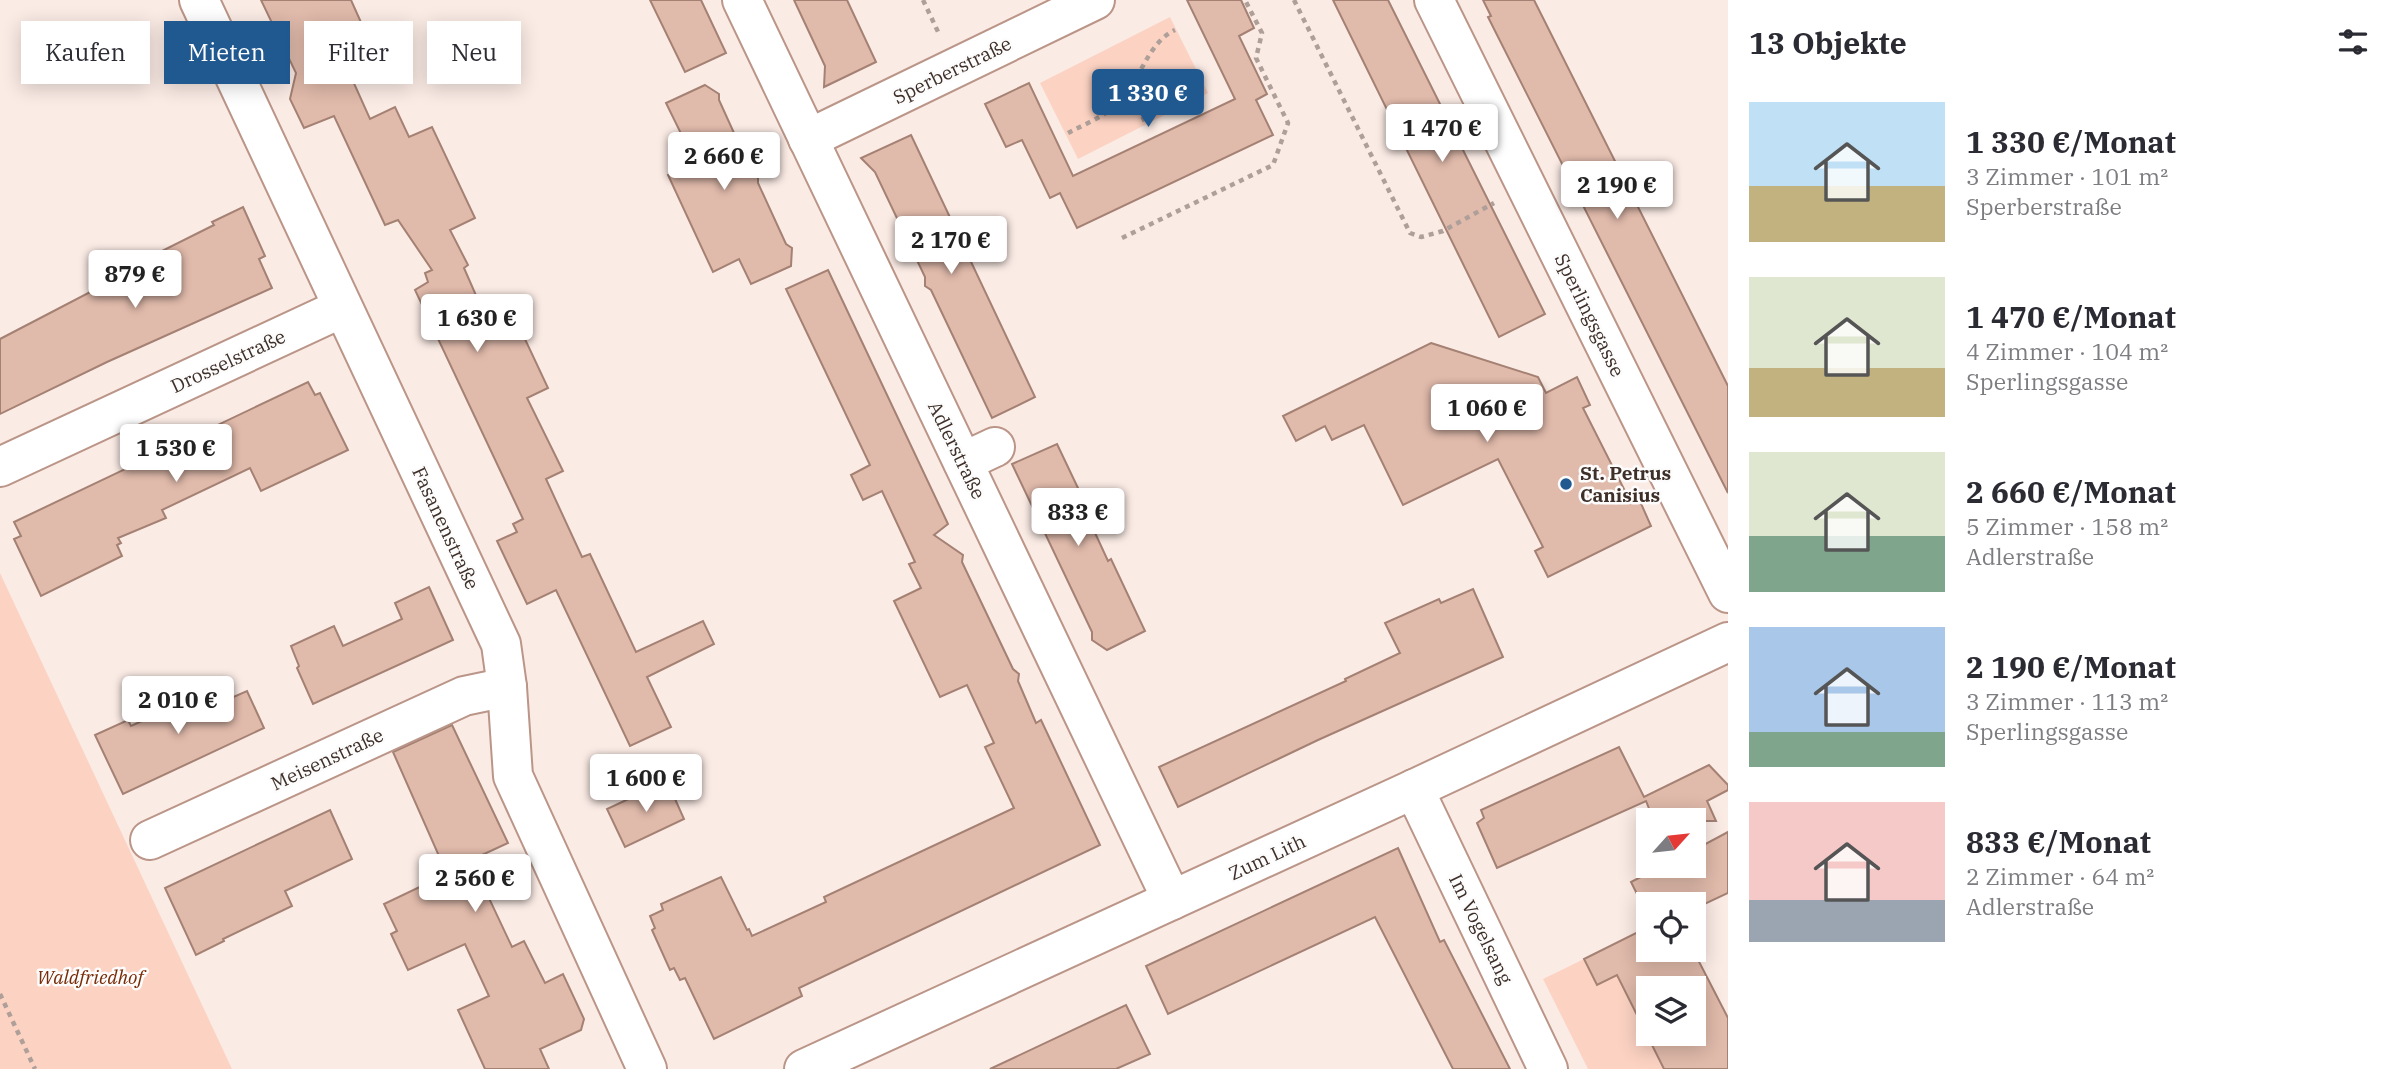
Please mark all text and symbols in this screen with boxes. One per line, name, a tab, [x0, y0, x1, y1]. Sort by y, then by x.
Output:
chip: Kaufen	[21, 21, 150, 84]
chip: Mieten	[164, 21, 290, 84]
chip: Filter	[304, 21, 413, 84]
chip: Neu	[427, 21, 521, 84]
text: 13 Objekte	[1749, 23, 1907, 62]
icon: filters	[2334, 23, 2372, 61]
street label: Sperberstraße	[889, 31, 1015, 109]
pin: 1 330 €	[1083, 69, 1213, 129]
text: 1 330 €	[1108, 77, 1188, 107]
pin: 1 470 €	[1377, 104, 1507, 164]
text: 1 470 €	[1402, 112, 1482, 142]
text: 1 330 €/Monat	[1966, 122, 2176, 161]
icon: home	[1805, 130, 1889, 214]
pin: 2 660 €	[659, 132, 789, 192]
text: 2 660 €	[684, 140, 764, 170]
text: 3 Zimmer · 101 m²	[1966, 161, 2168, 191]
pin: 2 190 €	[1552, 162, 1682, 221]
text: 2 190 €	[1577, 169, 1657, 199]
text: Sperberstraße	[1966, 191, 2122, 221]
pin: 2 170 €	[886, 216, 1016, 276]
text: 2 170 €	[911, 224, 991, 254]
pin: 879 €	[86, 250, 184, 310]
street label: Sperlingsgasse	[1550, 250, 1630, 380]
text: 879 €	[104, 258, 166, 288]
pin: 1 630 €	[412, 294, 542, 354]
text: 1 470 €/Monat	[1966, 297, 2176, 336]
text: 1 630 €	[437, 302, 517, 332]
icon: home	[1805, 305, 1889, 389]
street label: Drosselstraße	[167, 324, 289, 398]
text: 4 Zimmer · 104 m²	[1966, 336, 2168, 366]
text: Sperlingsgasse	[1966, 366, 2128, 396]
pin: 1 060 €	[1422, 384, 1552, 444]
text: 1 060 €	[1447, 392, 1527, 422]
street label: Adlerstraße	[923, 397, 991, 503]
pin: 1 530 €	[111, 424, 241, 484]
text: 1 530 €	[136, 432, 216, 462]
place label: St. Petrus Canisius	[1580, 461, 1671, 507]
street label: Fasanenstraße	[407, 463, 485, 593]
text: 2 660 €/Monat	[1966, 472, 2176, 511]
marker: St. Petrus Canisius	[1558, 476, 1574, 492]
icon: home	[1805, 480, 1889, 564]
pin: 833 €	[1029, 489, 1127, 548]
text: 833 €	[1047, 496, 1109, 526]
text: 5 Zimmer · 158 m²	[1966, 511, 2168, 541]
text: Adlerstraße	[1966, 541, 2094, 571]
text: 2 190 €/Monat	[1966, 647, 2176, 686]
icon: home	[1805, 655, 1889, 739]
pin: 2 010 €	[113, 676, 243, 736]
text: 2 010 €	[138, 684, 218, 714]
text: 3 Zimmer · 113 m²	[1966, 686, 2168, 716]
text: Sperlingsgasse	[1966, 716, 2128, 746]
street label: Meisenstraße	[267, 722, 387, 796]
pin: 1 600 €	[581, 754, 711, 814]
text: 1 600 €	[606, 762, 686, 792]
north arrow	[1636, 808, 1706, 878]
map controls	[1636, 808, 1706, 1046]
text: 833 €/Monat	[1966, 822, 2151, 861]
street label: Zum Lith	[1225, 829, 1309, 885]
icon: home	[1805, 830, 1889, 914]
pin: 2 560 €	[410, 855, 540, 914]
text: 2 Zimmer · 64 m²	[1966, 861, 2154, 891]
text: 2 560 €	[435, 862, 515, 892]
street label: Im Vogelsang	[1444, 870, 1518, 989]
text: Adlerstraße	[1966, 891, 2094, 921]
button: locate	[1636, 892, 1706, 962]
park label: Waldfriedhof	[37, 965, 146, 989]
button: layers	[1636, 976, 1706, 1046]

